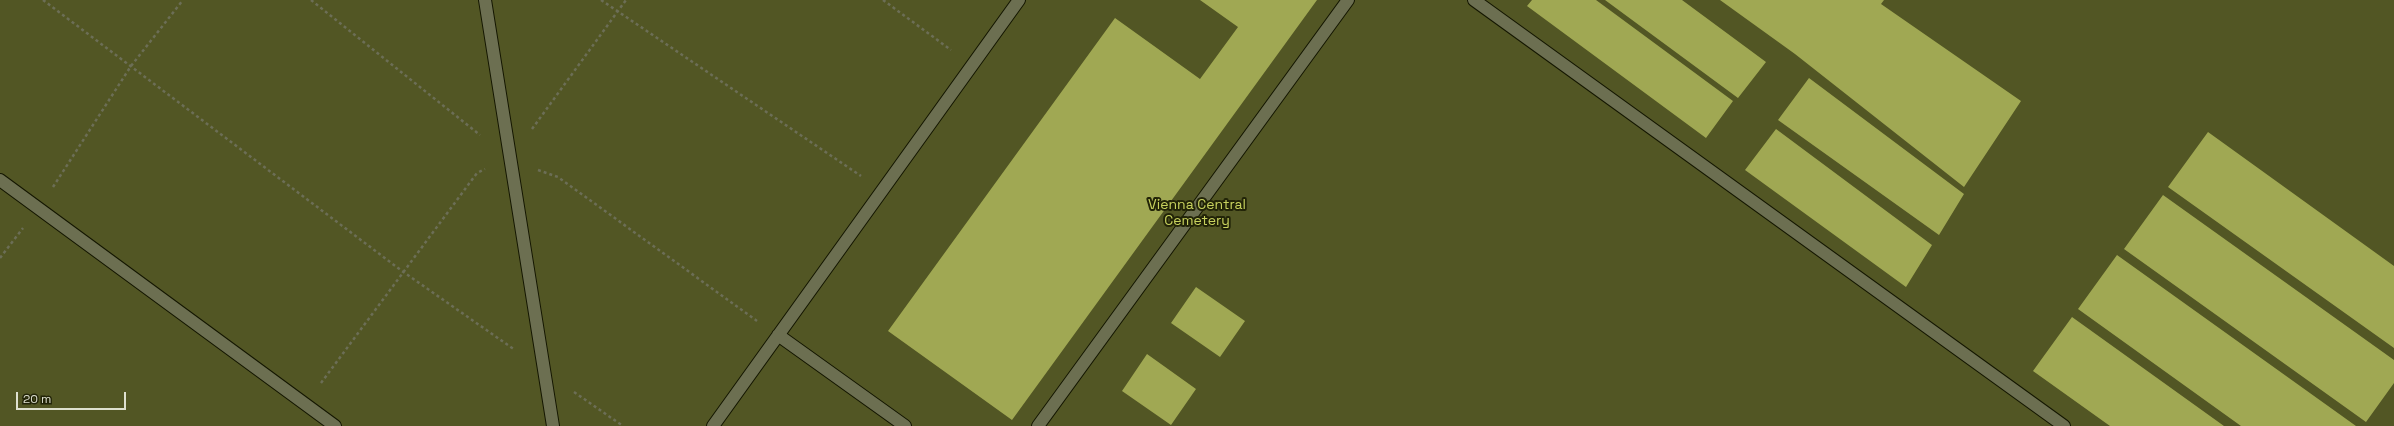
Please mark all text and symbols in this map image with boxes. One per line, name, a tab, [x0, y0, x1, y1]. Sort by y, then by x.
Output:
park label: Vienna Central Cemetery	[1148, 197, 1246, 230]
scale bar	[18, 384, 128, 410]
text: 20 m	[23, 391, 51, 407]

